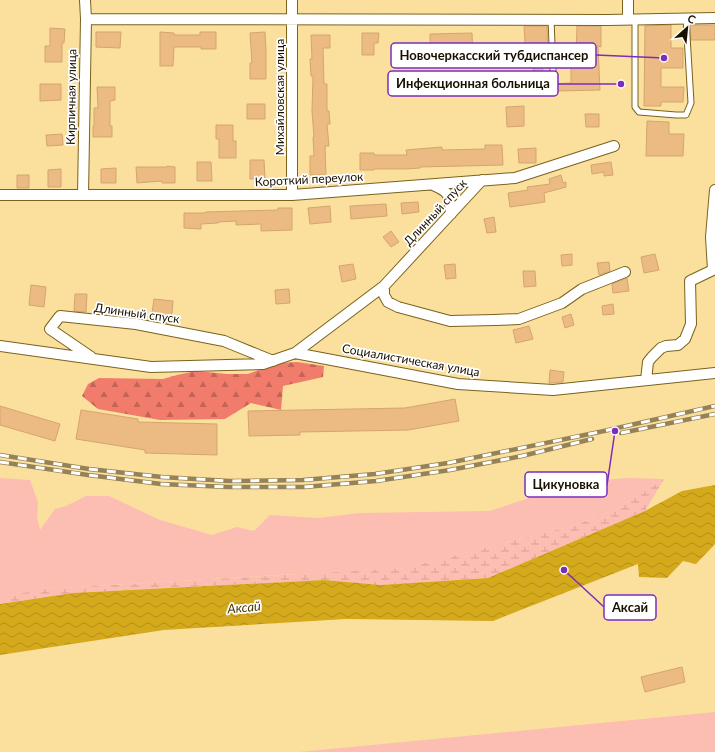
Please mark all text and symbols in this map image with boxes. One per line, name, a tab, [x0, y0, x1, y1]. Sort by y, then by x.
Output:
north arrow	[667, 8, 707, 48]
text: С	[686, 11, 699, 26]
street label: Михайловская улица	[272, 39, 287, 155]
callout: Новочеркасский тубдиспансер	[391, 43, 596, 68]
text: Новочеркасский тубдиспансер	[400, 47, 588, 63]
street label: Кирпичная улица	[63, 49, 79, 145]
callout: Инфекционная больница	[388, 71, 558, 96]
text: Инфекционная больница	[396, 75, 550, 91]
street label: Короткий переулок	[254, 169, 364, 189]
street label: Длинный спуск	[400, 175, 470, 249]
street label: Длинный спуск	[93, 300, 181, 327]
street label: Социалистическая улица	[341, 340, 481, 380]
callout: Цикуновка	[525, 472, 607, 497]
text: Цикуновка	[533, 476, 599, 492]
callout: Аксай	[604, 595, 656, 620]
water label: Аксай	[226, 598, 262, 617]
text: Аксай	[611, 599, 648, 615]

